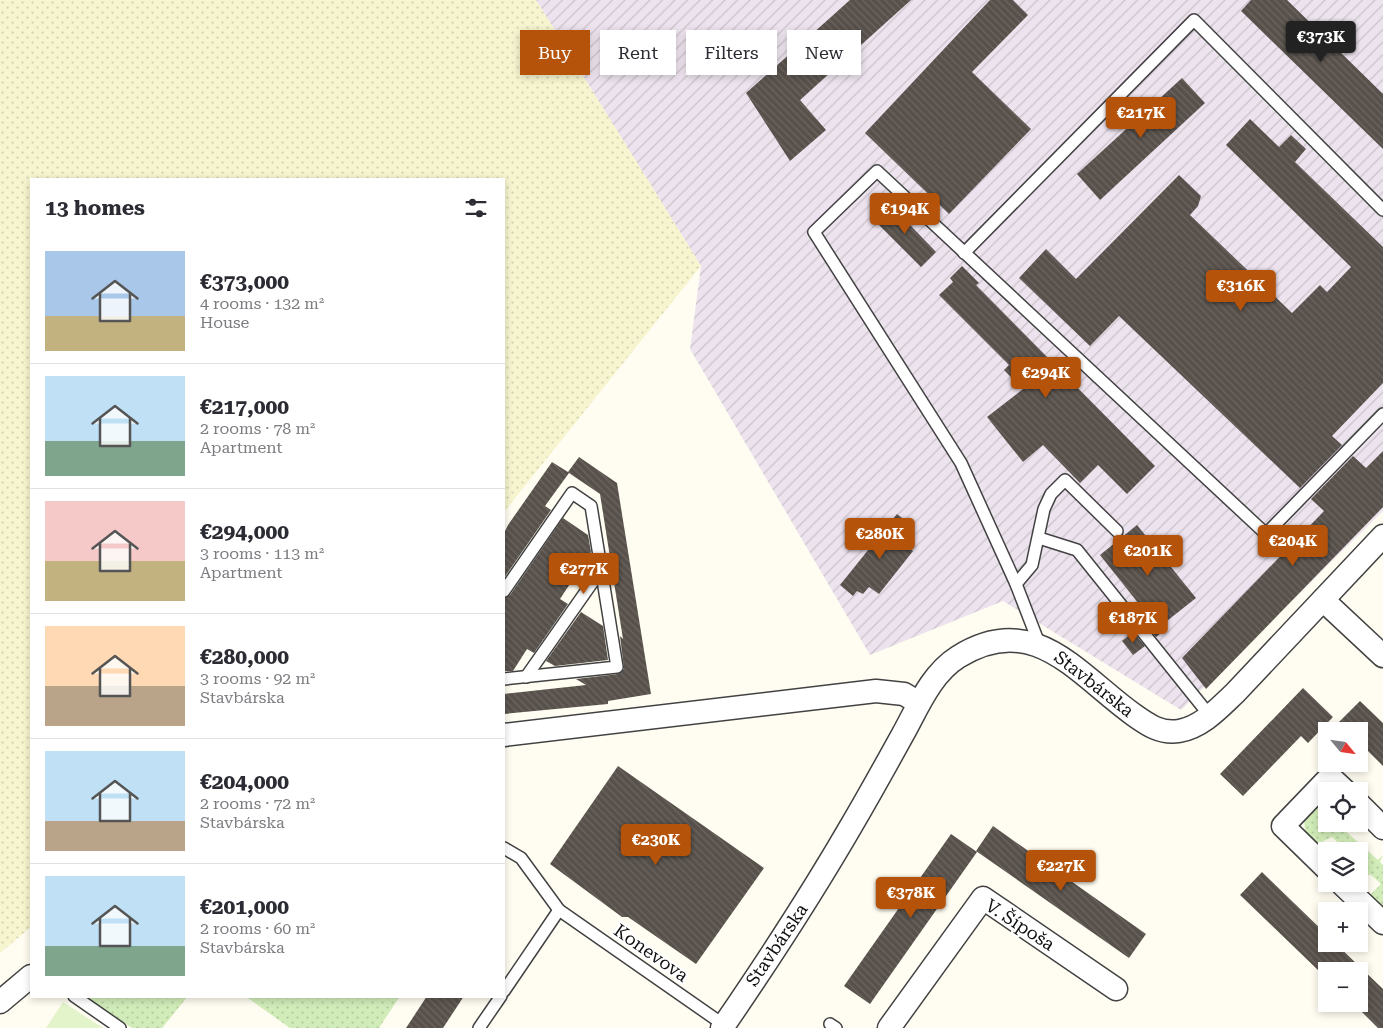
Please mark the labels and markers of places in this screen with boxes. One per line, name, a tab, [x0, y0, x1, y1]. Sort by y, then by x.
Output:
pin: €373K	[1286, 20, 1356, 63]
pin: €217K	[1106, 96, 1176, 139]
pin: €194K	[870, 192, 940, 235]
pin: €316K	[1206, 270, 1276, 312]
pin: €294K	[1011, 356, 1081, 399]
pin: €280K	[845, 518, 915, 560]
pin: €204K	[1258, 524, 1328, 567]
pin: €201K	[1113, 534, 1183, 577]
pin: €277K	[549, 552, 619, 595]
pin: €187K	[1098, 602, 1168, 644]
pin: €230K	[621, 824, 691, 866]
pin: €227K	[1026, 850, 1096, 892]
pin: €378K	[876, 876, 946, 919]

